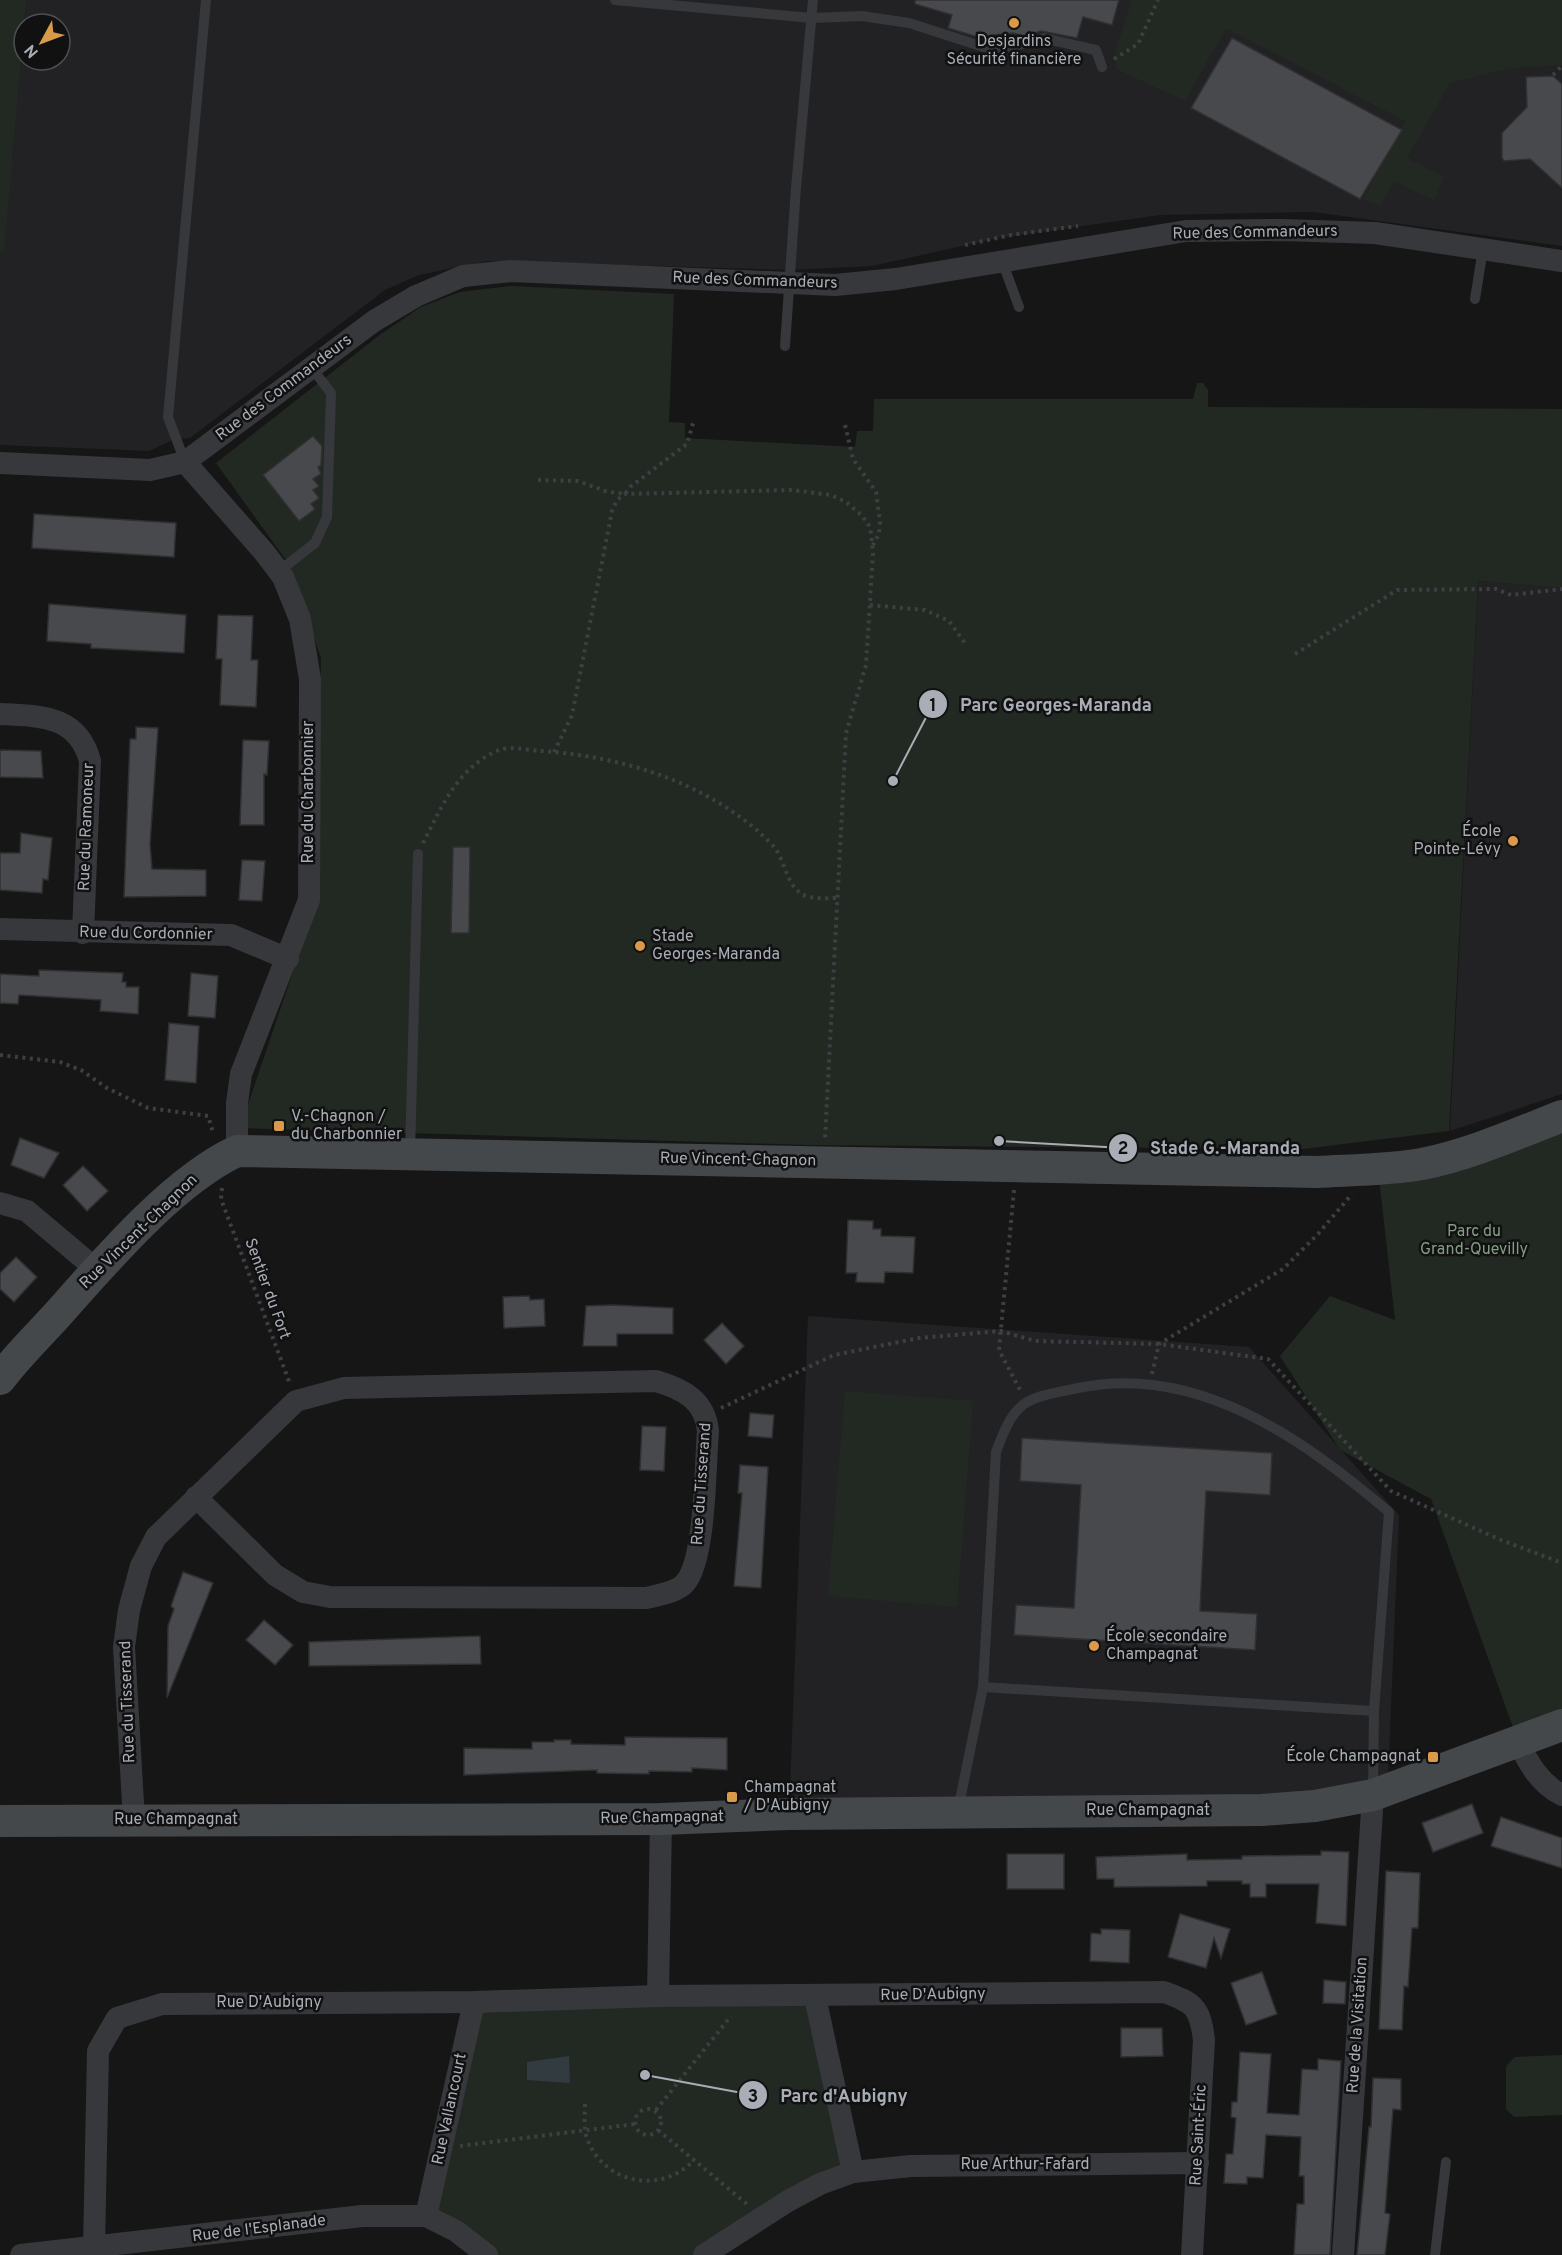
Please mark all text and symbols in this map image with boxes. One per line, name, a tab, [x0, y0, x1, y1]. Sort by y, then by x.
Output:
north arrow	[12, 12, 72, 72]
marker: Desjardins Sécurité financière	[1007, 16, 1021, 30]
place label: Desjardins Sécurité financière	[947, 32, 1081, 70]
text: N	[21, 40, 44, 61]
street label: Rue des Commandeurs	[1172, 222, 1338, 244]
street label: Rue des Commandeurs	[672, 268, 838, 294]
street label: Rue des Commandeurs	[212, 330, 356, 446]
callout: Parc Georges-Maranda	[918, 686, 1163, 722]
text: 1	[929, 695, 937, 718]
text: Parc Georges-Maranda	[960, 695, 1152, 718]
street label: Rue du Charbonnier	[299, 720, 319, 864]
street label: Rue du Ramoneur	[75, 762, 99, 892]
place label: École Pointe-Lévy	[1414, 820, 1501, 860]
marker: École Pointe-Lévy	[1506, 834, 1520, 848]
street label: Rue du Cordonnier	[79, 923, 213, 945]
place label: Stade Georges-Maranda	[652, 927, 780, 965]
marker: Stade Georges-Maranda	[633, 939, 647, 953]
place label: V.-Chagnon / du Charbonnier	[291, 1107, 402, 1145]
marker: V.-Chagnon / du Charbonnier	[272, 1119, 286, 1133]
callout: Stade G.-Maranda	[1108, 1130, 1312, 1166]
text: 2	[1117, 1138, 1129, 1161]
text: Stade G.-Maranda	[1150, 1138, 1300, 1161]
street label: Rue Vincent-Chagnon	[660, 1149, 816, 1171]
street label: Rue Vincent-Chagnon	[76, 1170, 202, 1294]
park label: Parc du Grand-Quevilly	[1420, 1222, 1528, 1260]
street label: Sentier du Fort	[239, 1236, 295, 1342]
street label: Rue du Tisserand	[688, 1422, 716, 1546]
place label: École secondaire Champagnat	[1106, 1625, 1227, 1665]
marker: École secondaire Champagnat	[1087, 1639, 1101, 1653]
street label: Rue du Tisserand	[116, 1640, 140, 1764]
place label: École Champagnat	[1286, 1745, 1421, 1767]
marker: École Champagnat	[1426, 1750, 1440, 1764]
place label: Champagnat / D'Aubigny	[743, 1778, 836, 1816]
marker: Champagnat / D'Aubigny	[725, 1790, 739, 1804]
street label: Rue Champagnat	[1086, 1801, 1210, 1821]
street label: Rue Champagnat	[600, 1807, 724, 1829]
street label: Rue Champagnat	[114, 1810, 238, 1830]
street label: Rue de la Visitation	[1343, 1956, 1373, 2094]
street label: Rue D'Aubigny	[880, 1984, 986, 2006]
street label: Rue D'Aubigny	[216, 1993, 322, 2013]
street label: Rue Vallancourt	[428, 2051, 472, 2167]
callout: Parc d'Aubigny	[738, 2077, 920, 2113]
street label: Rue Saint-Éric	[1184, 2084, 1212, 2186]
text: 3	[748, 2086, 758, 2109]
text: Parc d'Aubigny	[780, 2086, 908, 2109]
street label: Rue Arthur-Fafard	[960, 2155, 1090, 2175]
street label: Rue de l'Esplanade	[191, 2211, 327, 2247]

